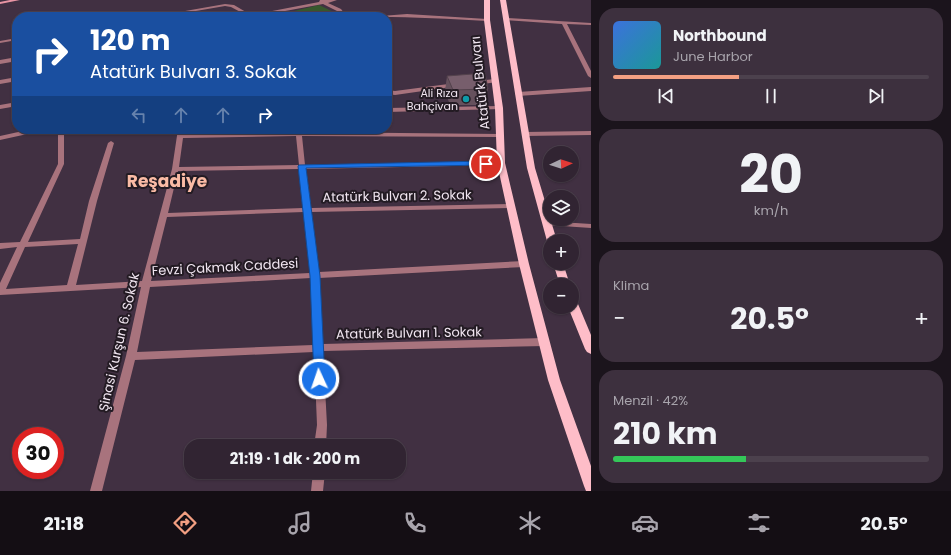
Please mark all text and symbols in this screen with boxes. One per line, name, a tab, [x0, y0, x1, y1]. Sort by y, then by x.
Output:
text: 120 m	[90, 21, 170, 60]
text: Northbound	[673, 25, 767, 46]
icon: right	[24, 28, 76, 80]
street label: Atatürk Bulvarı	[466, 35, 494, 131]
text: June Harbor	[673, 47, 753, 66]
text: Atatürk Bulvarı 3. Sokak	[90, 59, 297, 84]
place label: Ali Rıza Bahçivan	[407, 85, 458, 114]
icon: previous	[655, 85, 677, 107]
icon: pause	[760, 85, 782, 107]
icon: next	[865, 85, 887, 107]
marker: Ali Rıza Bahçivan	[461, 94, 471, 104]
icon: left	[128, 104, 150, 126]
icon: ahead	[170, 104, 192, 126]
icon: ahead	[212, 104, 234, 126]
icon: right	[254, 104, 276, 126]
text: 20	[739, 138, 803, 211]
north arrow	[543, 146, 579, 182]
map controls	[543, 146, 579, 314]
pin	[469, 147, 503, 181]
icon: arrive	[475, 153, 497, 175]
district label: Reşadiye	[127, 169, 207, 193]
street label: Atatürk Bulvarı 2. Sokak	[322, 185, 472, 207]
button: layers	[543, 190, 579, 226]
text: km/h	[754, 201, 788, 220]
button: +	[543, 234, 579, 270]
street label: Fevzi Çakmak Caddesi	[151, 254, 299, 280]
street label: Şinasi Kurşun 6. Sokak	[94, 270, 144, 413]
text: Klima	[613, 276, 649, 295]
button: −	[543, 278, 579, 314]
text: 20.5°	[730, 297, 809, 340]
text: −	[613, 303, 625, 334]
text: +	[914, 303, 929, 334]
street label: Atatürk Bulvarı 1. Sokak	[336, 322, 482, 344]
position arrow	[298, 358, 340, 400]
text: Menzil · 42%	[613, 391, 688, 410]
text: 210 km	[613, 412, 718, 455]
speed limit sign: 30	[12, 427, 64, 479]
text: 21:19 · 1 dk · 200 m	[230, 448, 360, 469]
icon: directions	[171, 509, 199, 537]
icon: music	[286, 509, 314, 537]
icon: phone	[401, 509, 429, 537]
icon: climate	[516, 509, 544, 537]
icon: car	[631, 509, 659, 537]
icon: filters	[745, 509, 773, 537]
text: 21:18	[43, 511, 84, 536]
text: 20.5°	[860, 511, 908, 536]

